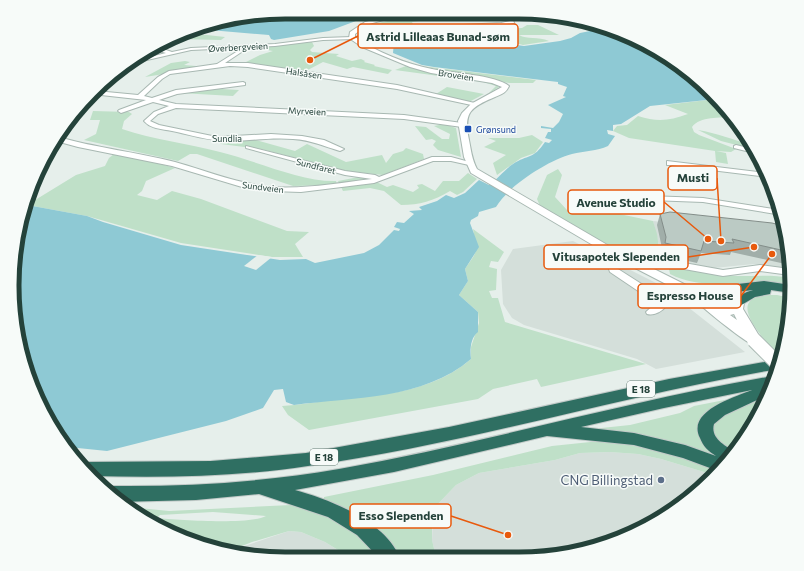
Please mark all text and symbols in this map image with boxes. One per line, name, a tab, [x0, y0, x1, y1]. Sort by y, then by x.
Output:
callout: Astrid Lilleaas Bunad-søm	[358, 24, 518, 48]
text: Astrid Lilleaas Bunad-søm	[366, 29, 510, 43]
street label: Øverbergveien	[208, 40, 268, 54]
street label: Halsåsen	[285, 65, 323, 81]
street label: Broveien	[437, 67, 475, 83]
street label: Myrveien	[288, 105, 326, 117]
marker: Grønsund	[463, 124, 473, 134]
place label: Grønsund	[476, 124, 516, 135]
street label: Sundlia	[212, 133, 242, 144]
street label: Sundfaret	[295, 156, 337, 176]
callout: Musti	[668, 166, 717, 190]
text: Musti	[677, 170, 709, 184]
street label: Sundveien	[241, 179, 285, 195]
callout: Avenue Studio	[568, 190, 664, 214]
text: Avenue Studio	[576, 195, 656, 209]
callout: Vitusapotek Slependen	[544, 245, 688, 269]
text: Vitusapotek Slependen	[552, 249, 680, 263]
callout: Espresso House	[638, 284, 741, 308]
text: Espresso House	[647, 288, 733, 302]
road number: E 18	[627, 381, 655, 397]
road number: E 18	[310, 449, 338, 465]
place label: CNG Billingstad	[561, 472, 653, 488]
marker: CNG Billingstad	[656, 475, 666, 485]
callout: Esso Slependen	[350, 504, 451, 528]
text: Esso Slependen	[358, 508, 444, 522]

